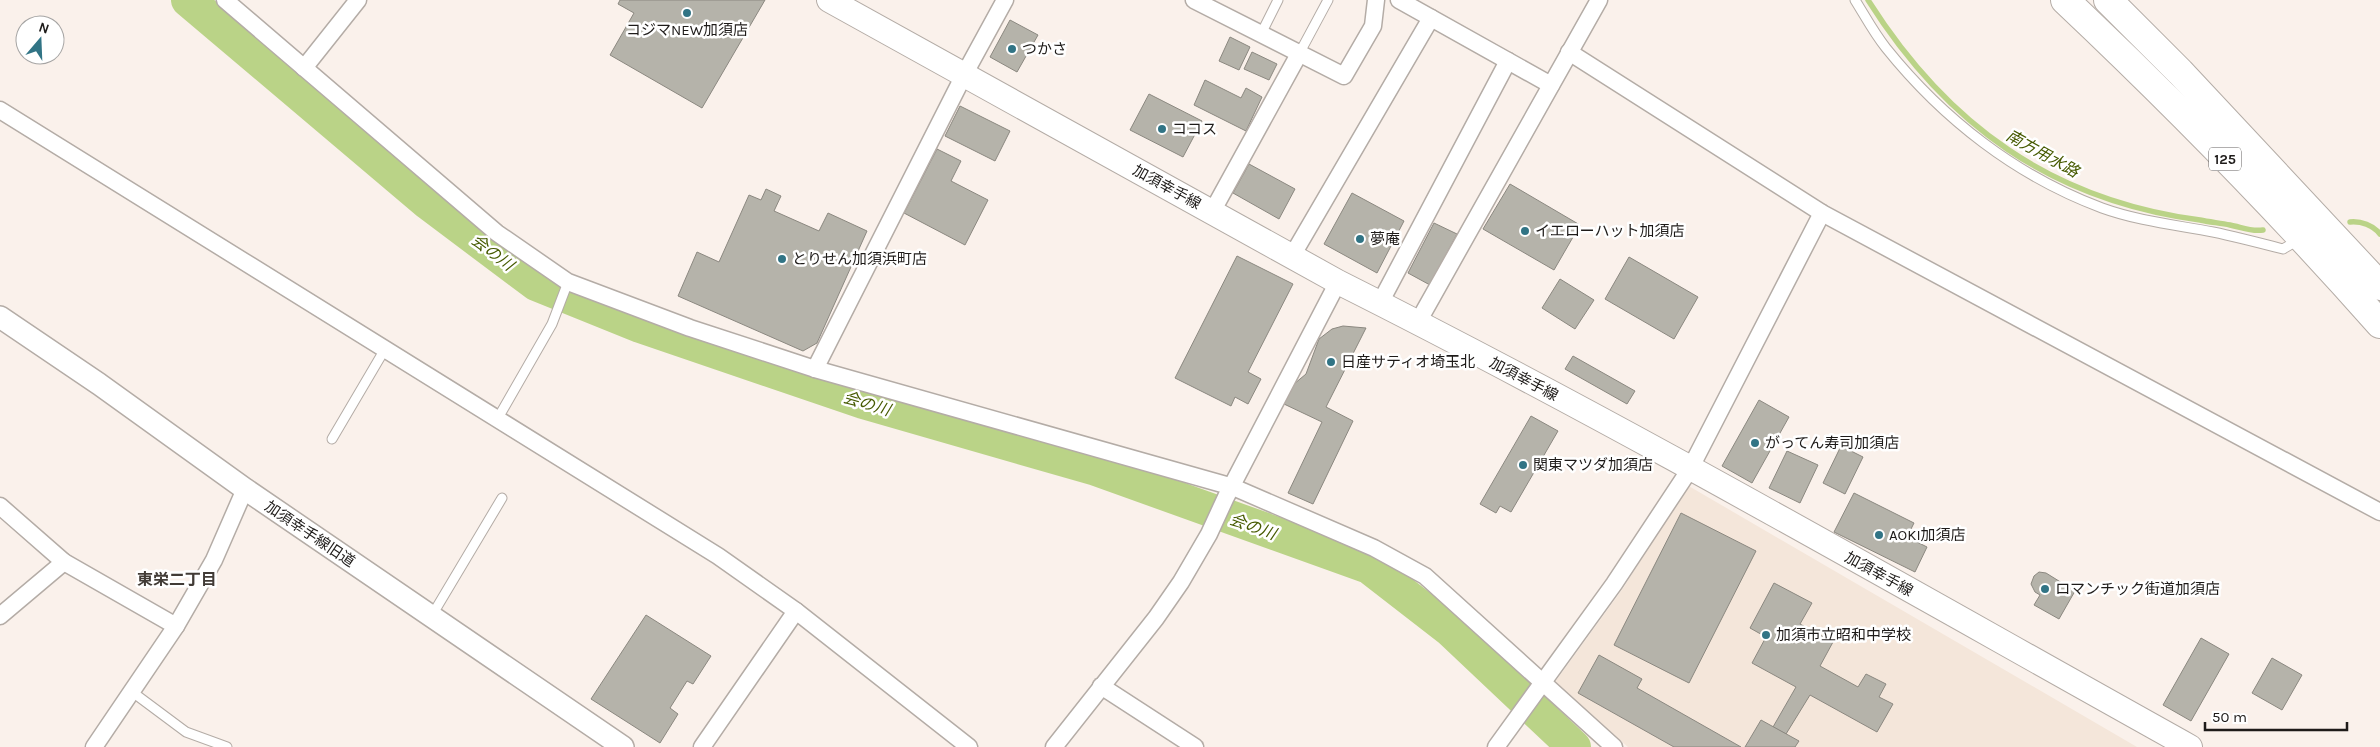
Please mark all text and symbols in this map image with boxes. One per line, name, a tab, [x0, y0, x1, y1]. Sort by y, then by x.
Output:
marker: コジマNEW加須店	[681, 7, 693, 19]
north arrow	[15, 15, 65, 65]
text: N	[37, 19, 52, 38]
place label: コジマNEW加須店	[626, 21, 748, 39]
place label: つかさ	[1022, 40, 1067, 58]
marker: つかさ	[1006, 43, 1018, 55]
place label: ココス	[1172, 120, 1217, 138]
marker: ココス	[1156, 123, 1168, 135]
water label: 南方用水路	[2003, 126, 2084, 182]
road number: 125	[2209, 148, 2241, 170]
street label: 加須幸手線	[1130, 161, 1204, 213]
place label: イエローハット加須店	[1535, 222, 1685, 240]
marker: イエローハット加須店	[1519, 225, 1531, 237]
water label: 会の川	[468, 230, 519, 276]
place label: 夢庵	[1370, 230, 1400, 248]
marker: 夢庵	[1354, 233, 1366, 245]
place label: とりせん加須浜町店	[792, 250, 927, 268]
marker: とりせん加須浜町店	[776, 253, 788, 265]
place label: 日産サティオ埼玉北	[1341, 353, 1475, 371]
street label: 加須幸手線	[1487, 353, 1561, 405]
marker: 日産サティオ埼玉北	[1325, 356, 1337, 368]
water label: 会の川	[841, 387, 894, 420]
place label: がってん寿司加須店	[1765, 434, 1899, 452]
marker: がってん寿司加須店	[1749, 437, 1761, 449]
place label: 関東マツダ加須店	[1533, 456, 1653, 474]
marker: 関東マツダ加須店	[1517, 459, 1529, 471]
street label: 加須幸手線旧道	[261, 497, 359, 571]
water label: 会の川	[1227, 509, 1281, 544]
place label: AOKI加須店	[1889, 526, 1966, 544]
marker: AOKI加須店	[1873, 529, 1885, 541]
street label: 加須幸手線	[1842, 548, 1916, 600]
district label: 東栄二丁目	[137, 570, 217, 589]
place label: ロマンチック街道加須店	[2055, 580, 2220, 598]
marker: ロマンチック街道加須店	[2039, 583, 2051, 595]
place label: 加須市立昭和中学校	[1776, 626, 1911, 644]
marker: 加須市立昭和中学校	[1760, 629, 1772, 641]
scale bar	[2205, 700, 2348, 732]
text: 50 m	[2212, 708, 2247, 726]

